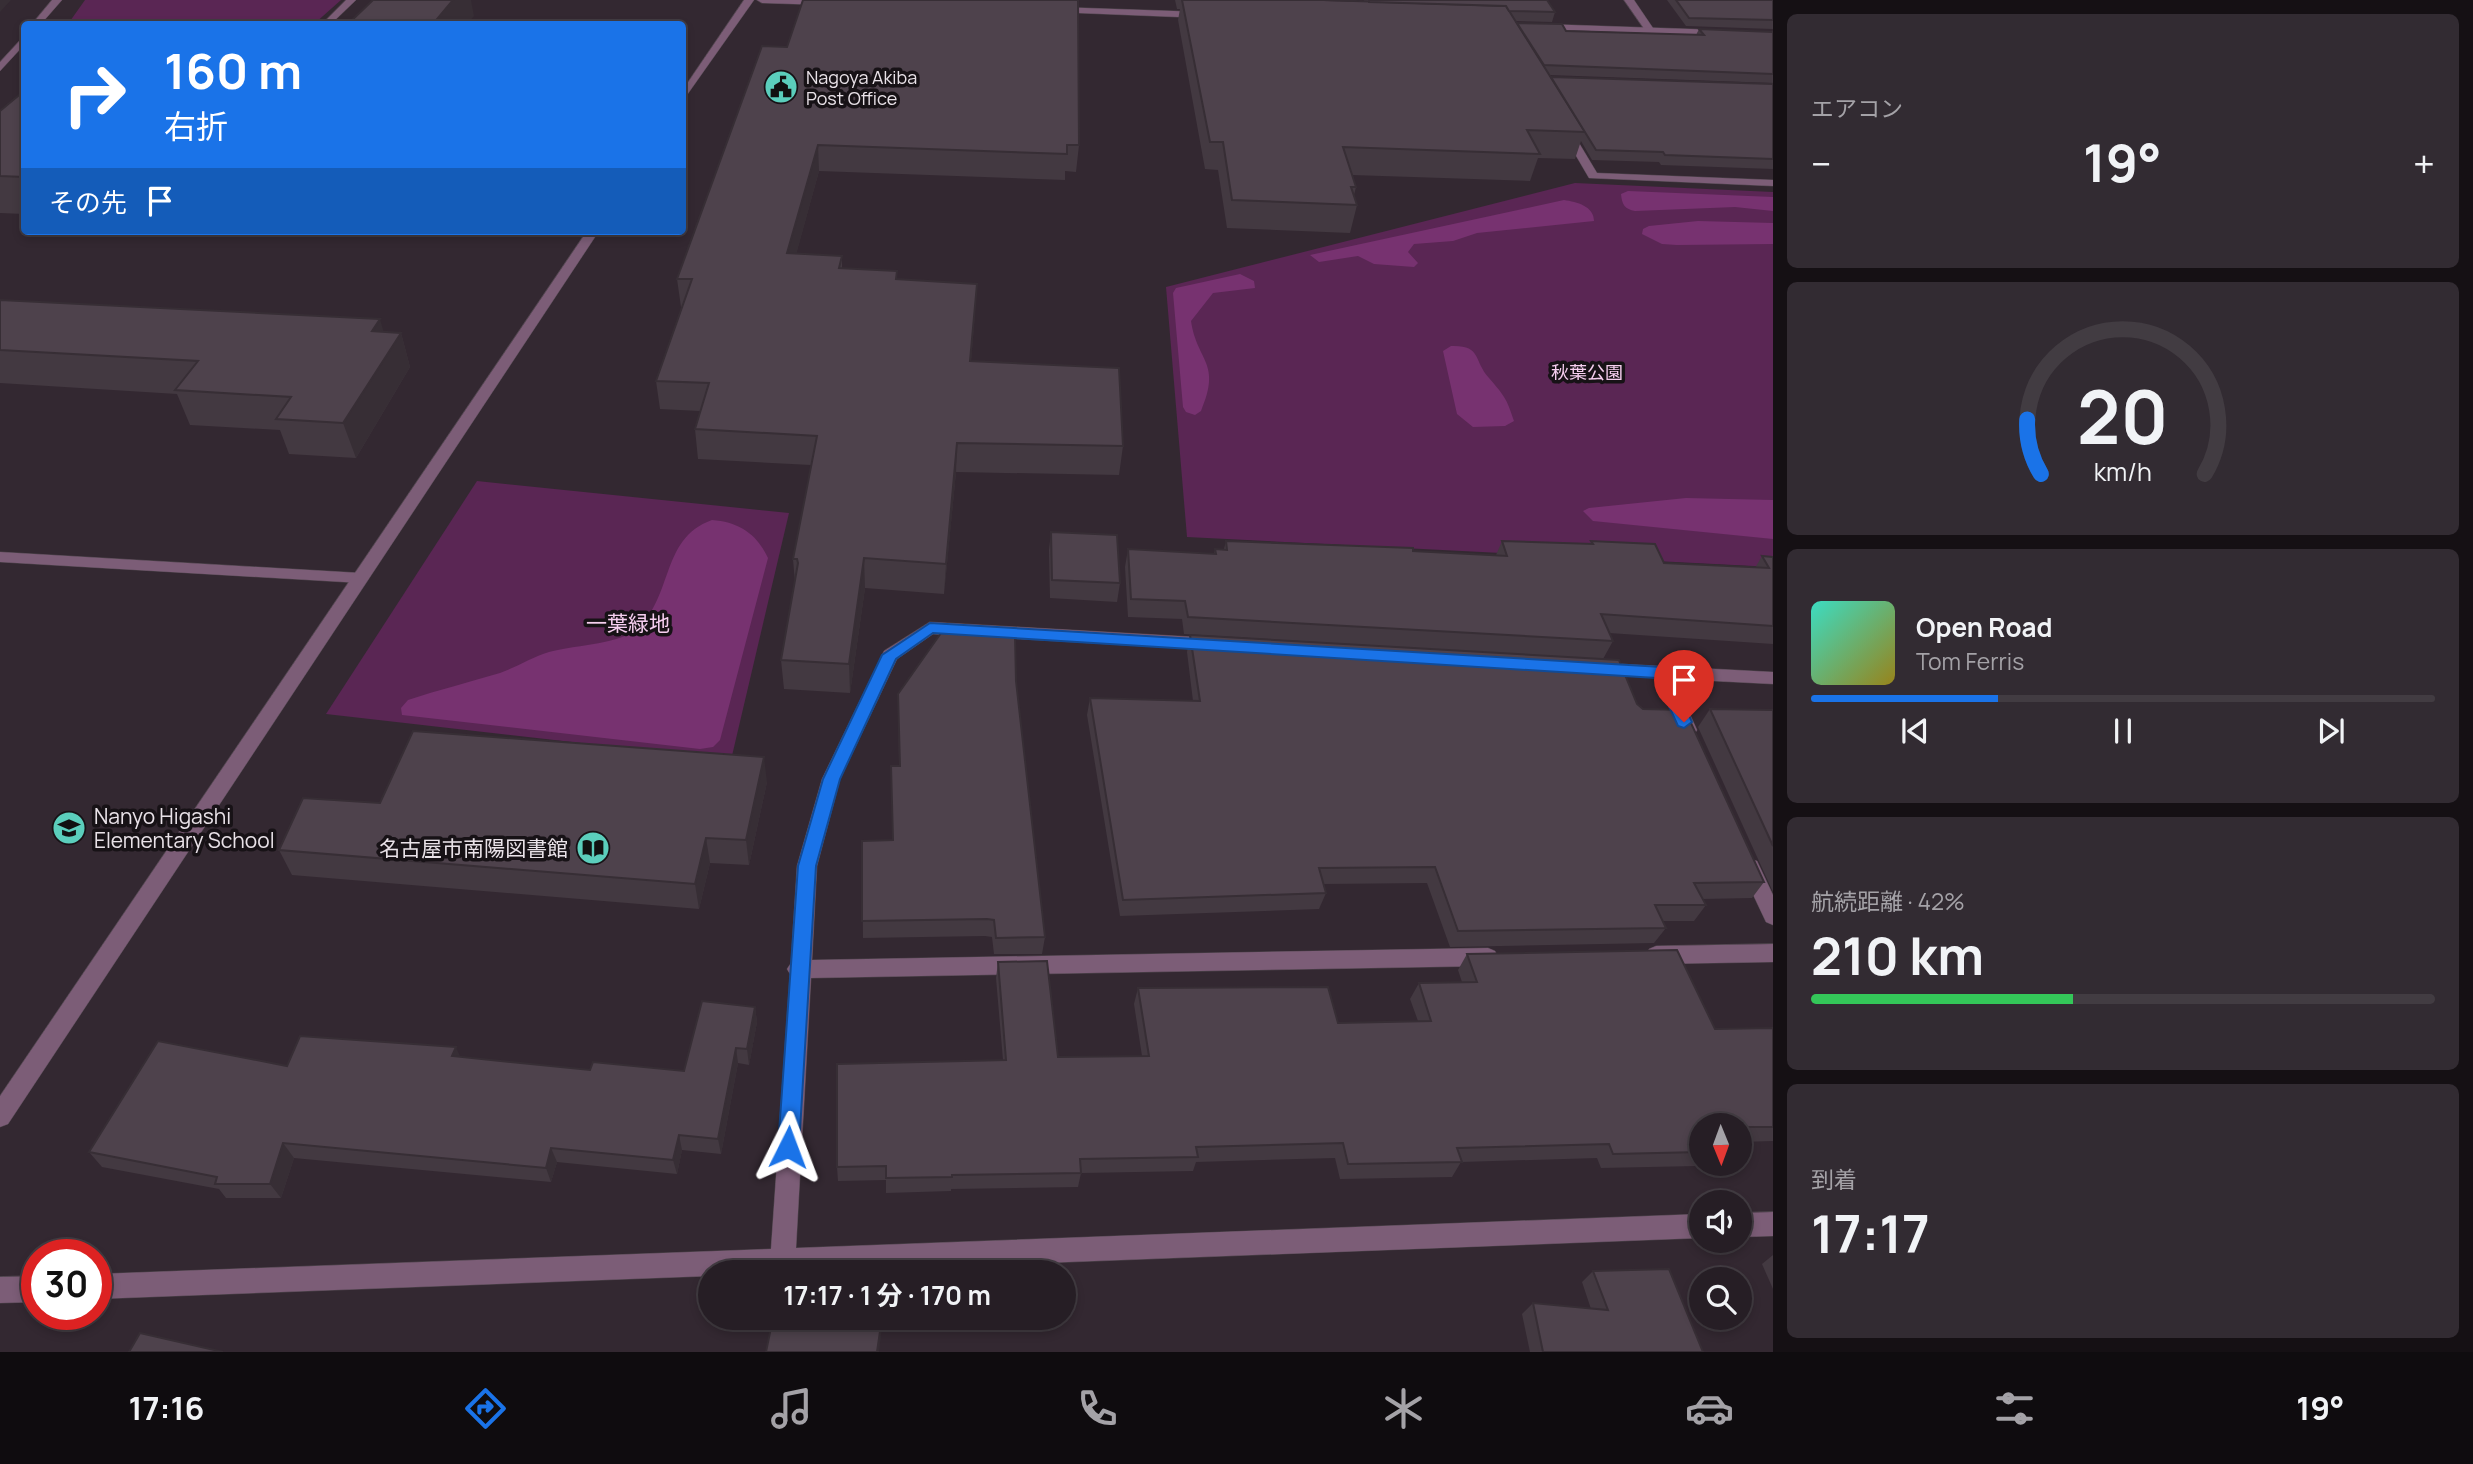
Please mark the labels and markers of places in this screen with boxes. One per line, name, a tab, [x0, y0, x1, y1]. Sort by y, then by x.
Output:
place label: Nagoya Akiba Post Office	[806, 65, 917, 110]
public building icon: Nagoya Akiba Post Office	[762, 68, 800, 106]
pin	[1654, 650, 1714, 722]
place label: Nanyo Higashi Elementary School	[94, 802, 275, 854]
school or university icon: Nanyo Higashi Elementary School	[50, 809, 88, 847]
library icon: 名古屋市南陽図書館	[574, 829, 612, 867]
place label: 名古屋市南陽図書館	[379, 834, 568, 862]

